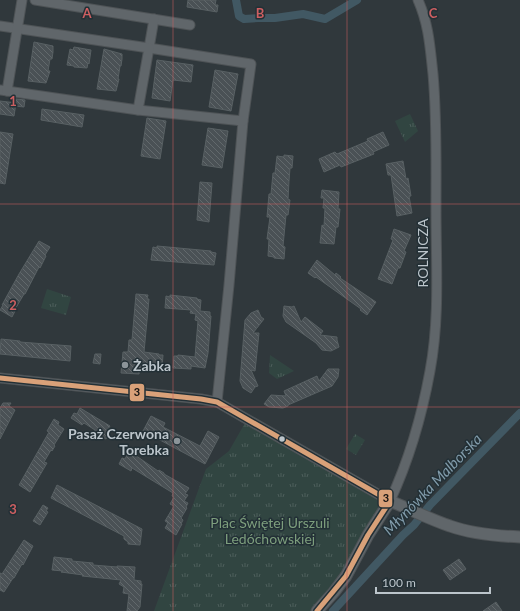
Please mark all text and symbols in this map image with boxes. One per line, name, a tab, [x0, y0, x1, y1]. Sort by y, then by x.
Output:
text: A	[81, 5, 92, 21]
text: B	[256, 5, 265, 21]
text: C	[429, 5, 438, 21]
text: 1	[9, 93, 17, 109]
street label: ROLNICZA	[414, 218, 431, 287]
text: 2	[9, 297, 17, 313]
place label: Żabka	[133, 357, 171, 374]
marker: Żabka	[120, 360, 130, 370]
line badge: 3	[129, 383, 145, 402]
text: 3	[134, 385, 140, 398]
place label: Pasaż Czerwona Torebka	[68, 425, 169, 458]
water label: Młynówka Malborska	[379, 429, 485, 538]
unlabelled marker	[277, 434, 287, 444]
marker: Pasaż Czerwona Torebka	[172, 436, 182, 446]
line badge: 3	[378, 489, 393, 508]
text: 3	[383, 491, 389, 504]
text: 3	[9, 501, 17, 517]
park label: Plac Świętej Urszuli Ledóchowskiej	[210, 514, 330, 547]
scale bar	[376, 569, 490, 595]
text: 100 m	[382, 575, 416, 590]

